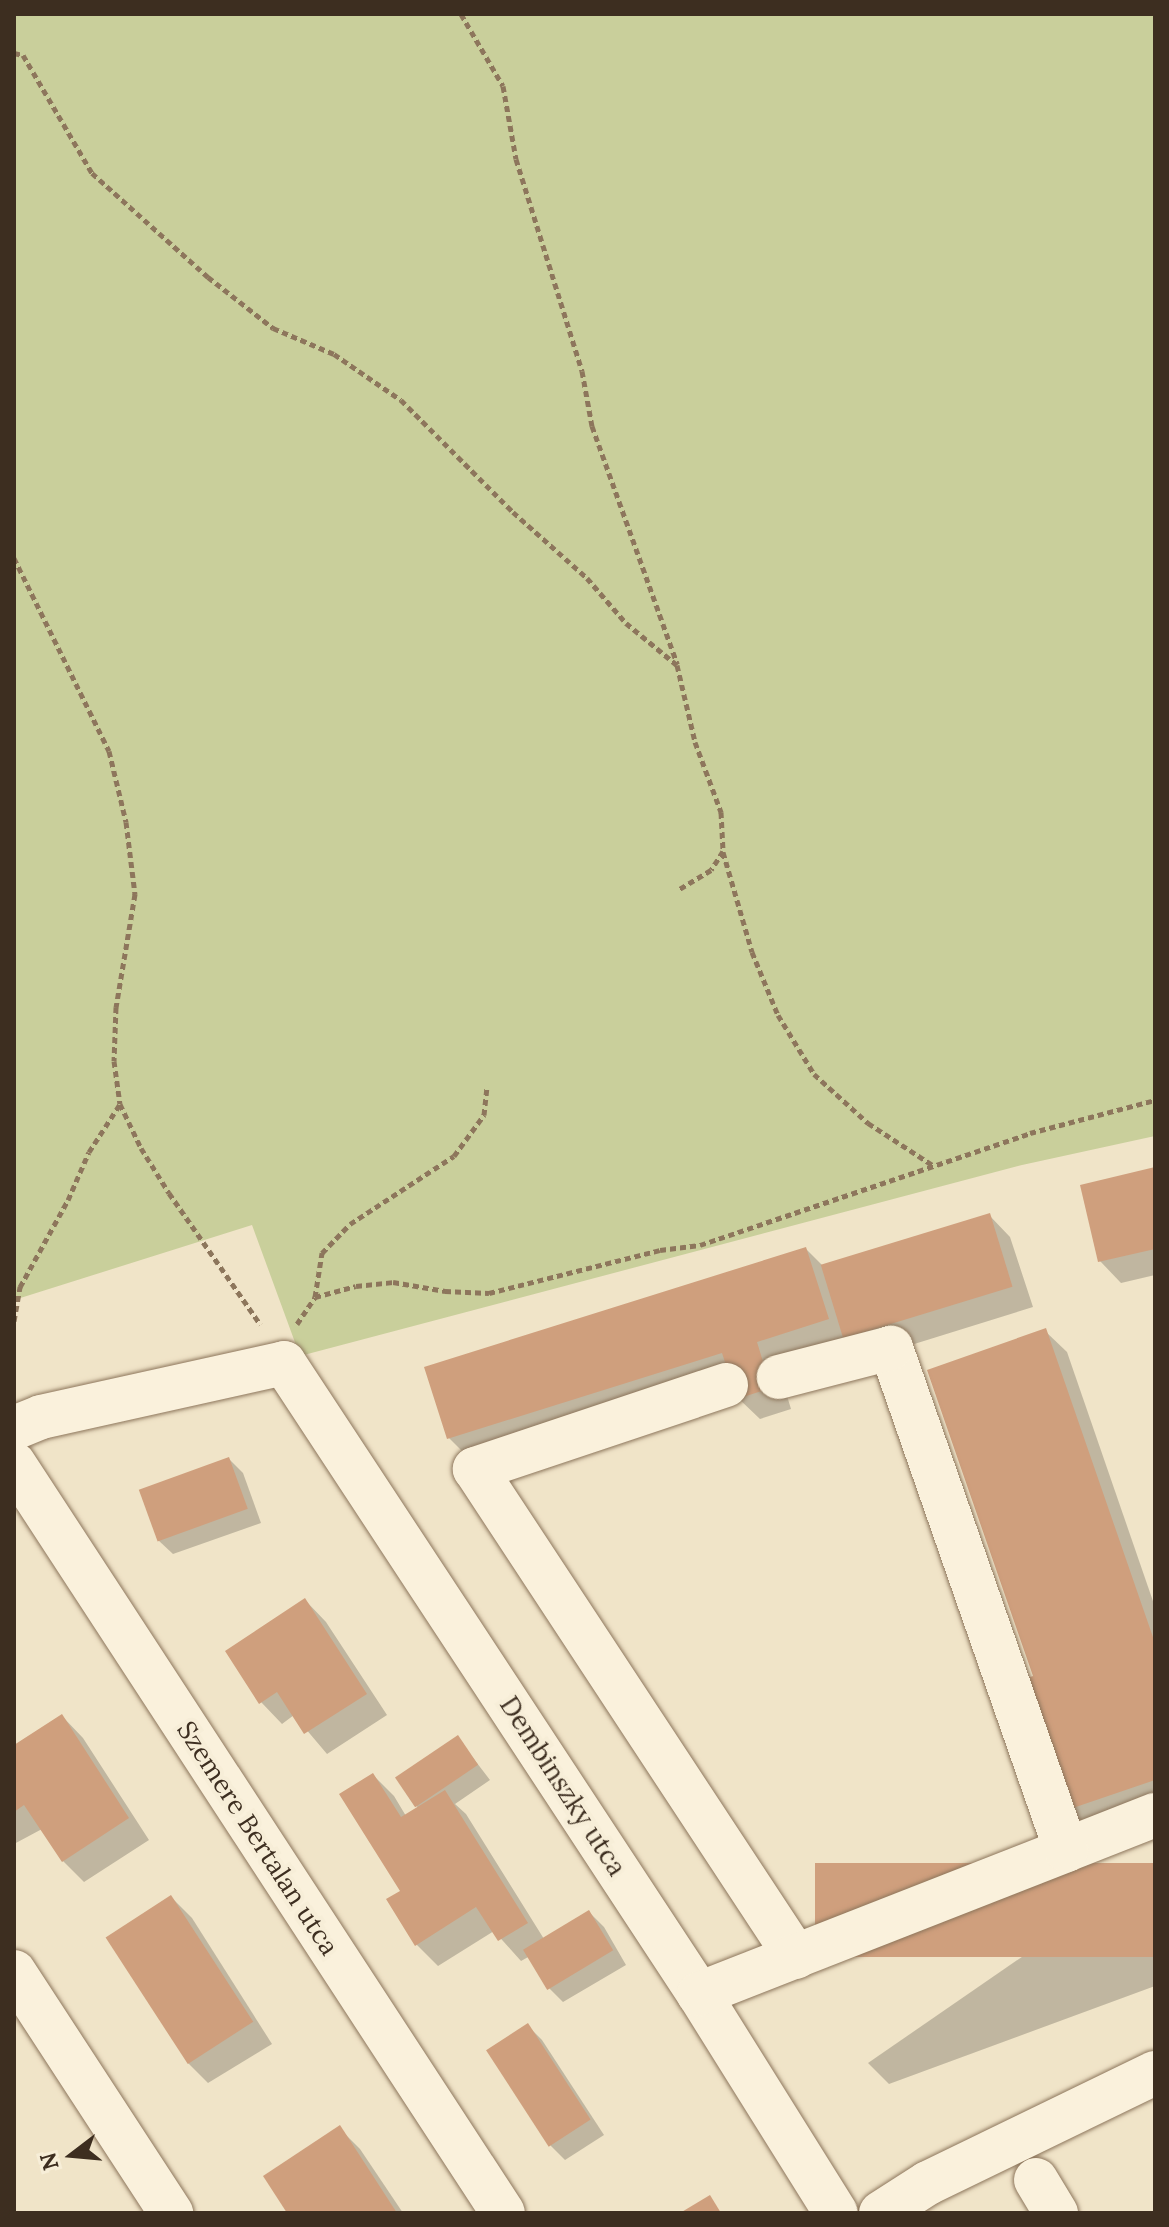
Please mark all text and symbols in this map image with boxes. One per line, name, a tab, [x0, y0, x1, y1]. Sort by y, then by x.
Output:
street label: Dembinszky utca	[493, 1690, 633, 1882]
street label: Szemere Bertalan utca	[171, 1715, 345, 1961]
north arrow	[32, 2115, 112, 2195]
text: N	[33, 2150, 65, 2174]

